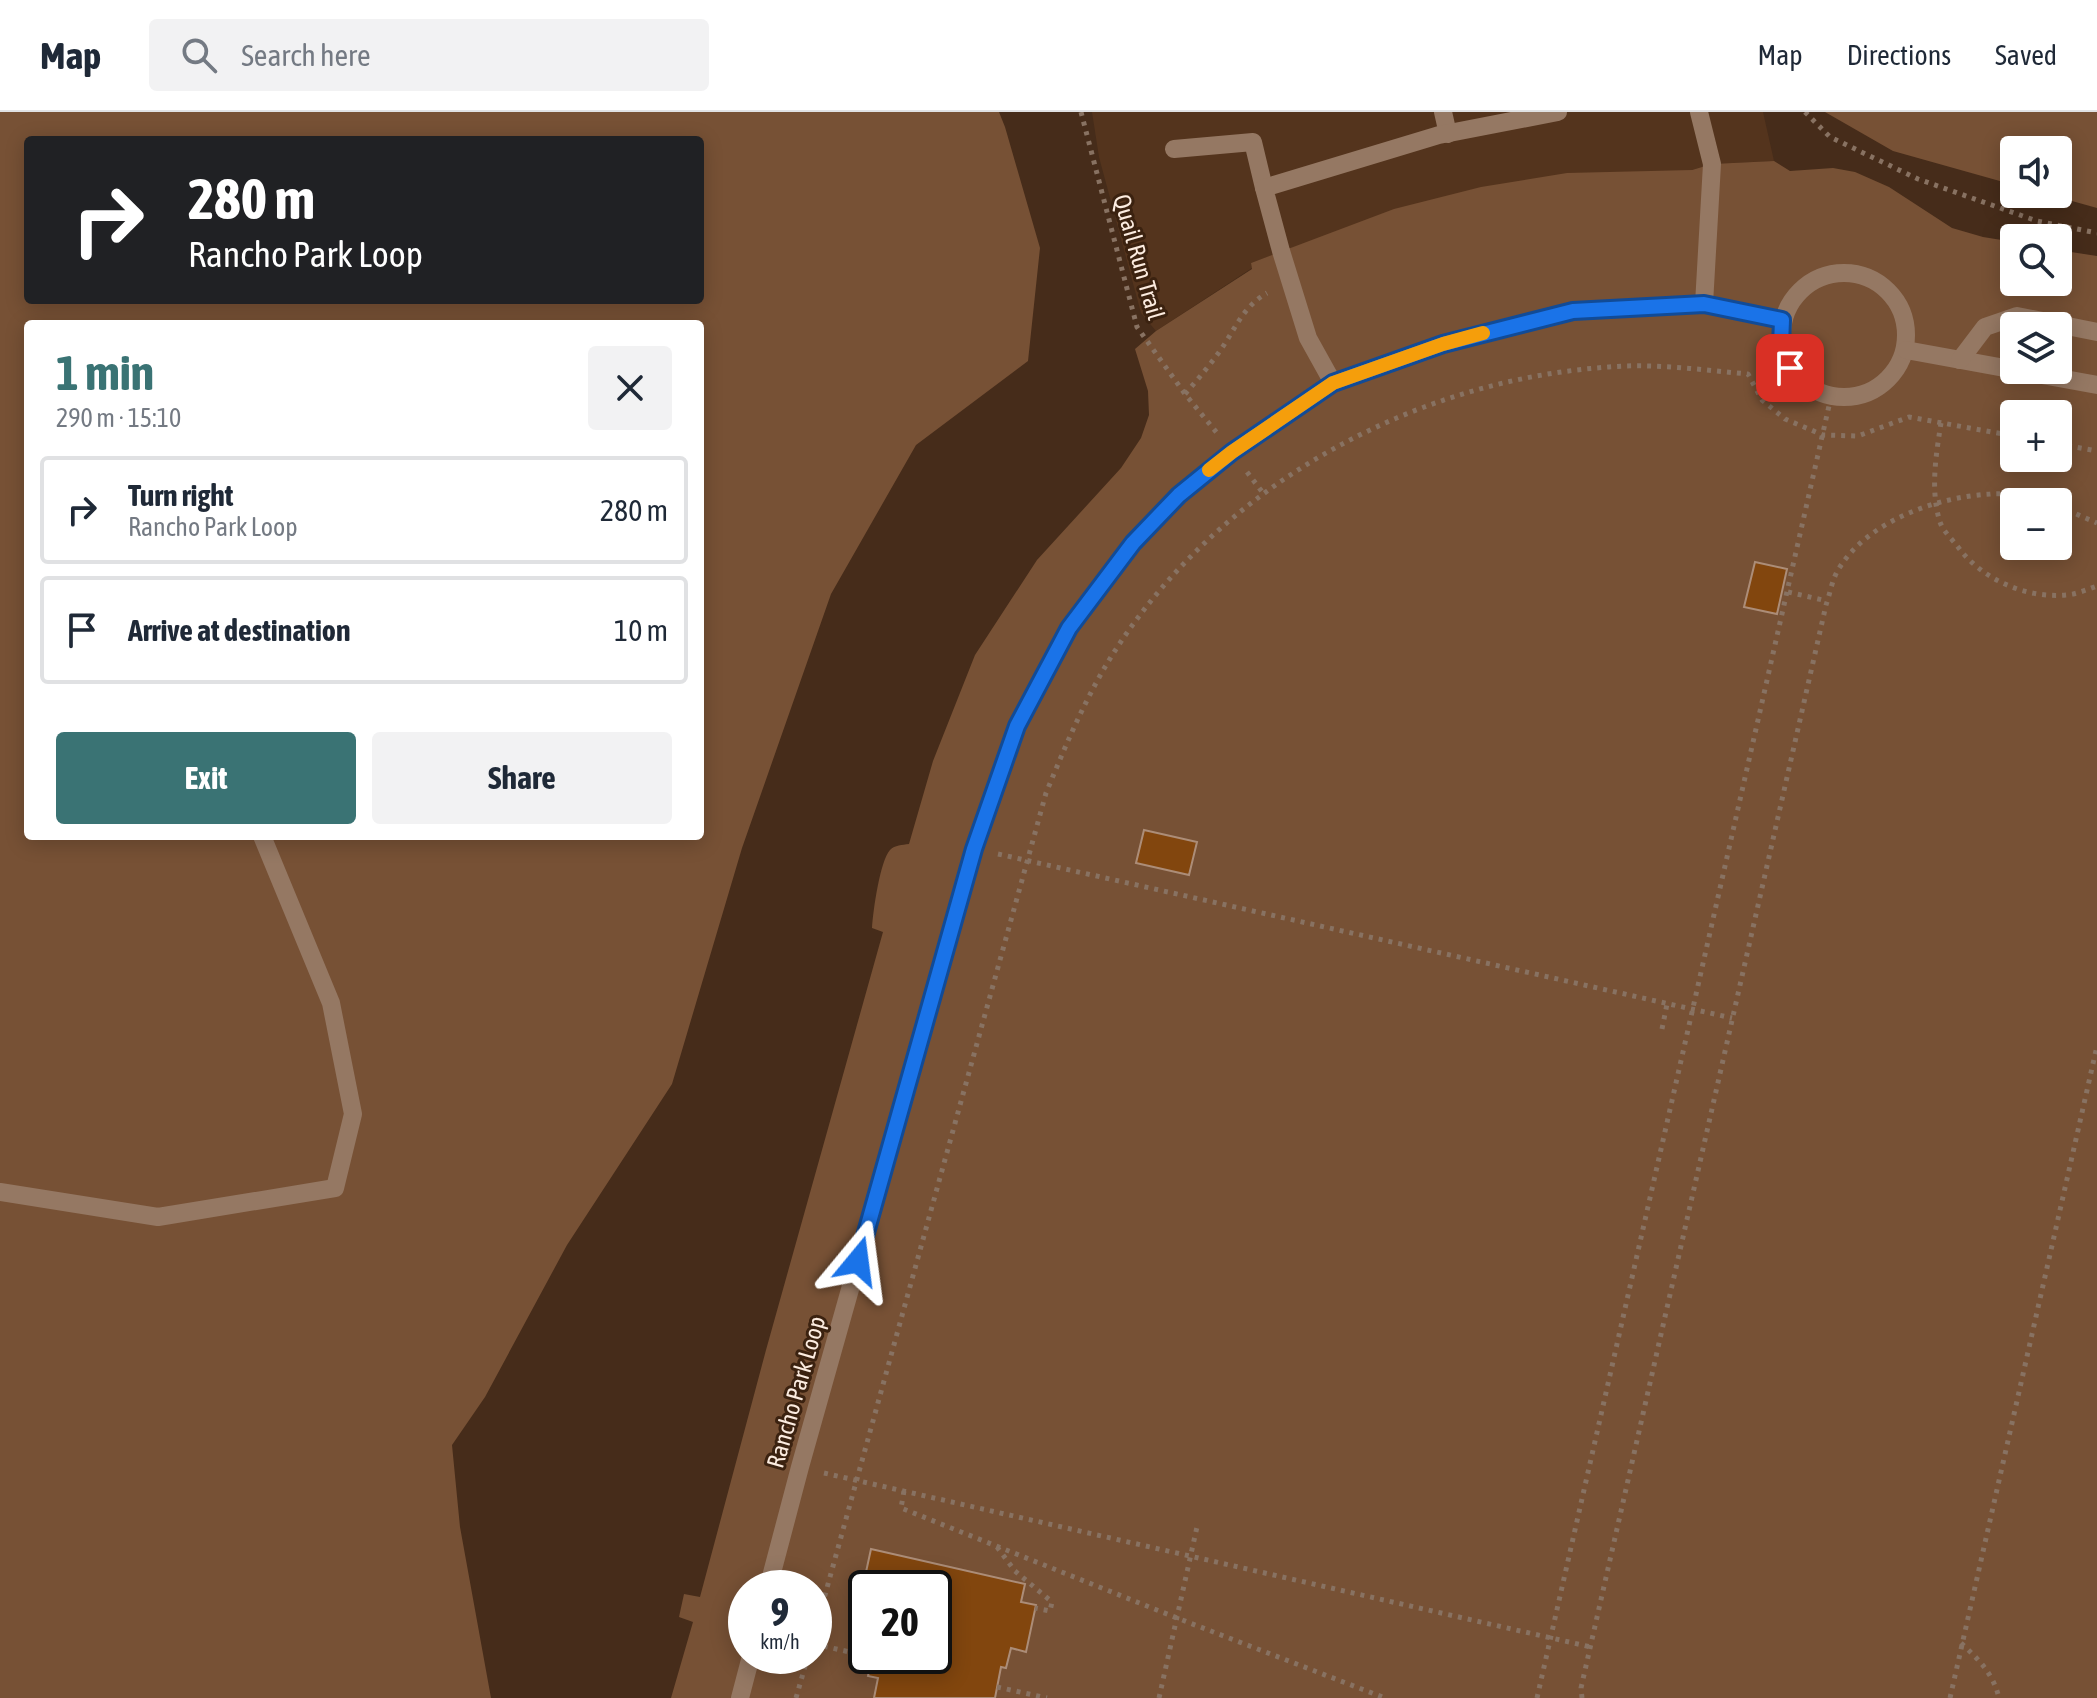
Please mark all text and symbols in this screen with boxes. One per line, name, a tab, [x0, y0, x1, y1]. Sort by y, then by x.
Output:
search box	[149, 19, 709, 91]
icon: search	[177, 33, 221, 77]
text: Map	[40, 34, 101, 77]
text: Search here	[241, 38, 371, 72]
text: Map	[1758, 39, 1803, 71]
text: Directions	[1847, 39, 1951, 71]
text: Saved	[1995, 39, 2057, 71]
map controls	[2000, 136, 2072, 560]
button: sound	[2000, 136, 2072, 208]
text: 280 m	[188, 167, 315, 231]
icon: right	[56, 168, 160, 272]
street label: Quail Run Trail	[1108, 191, 1170, 323]
button: search	[2000, 224, 2072, 296]
text: Rancho Park Loop	[188, 233, 423, 275]
button: layers	[2000, 312, 2072, 384]
pin	[1756, 334, 1824, 402]
text: 1 min	[56, 345, 154, 400]
button: close	[588, 346, 672, 430]
icon: arrive	[1768, 346, 1812, 390]
button: +	[2000, 400, 2072, 472]
text: 290 m · 15:10	[56, 403, 181, 433]
text: Turn right	[128, 478, 234, 512]
icon: right	[60, 488, 104, 532]
button: −	[2000, 488, 2072, 560]
text: 280 m	[600, 493, 668, 527]
text: Rancho Park Loop	[128, 512, 298, 542]
icon: arrive	[60, 608, 104, 652]
text: Arrive at destination	[128, 613, 350, 647]
text: 10 m	[614, 613, 668, 647]
button: Exit	[56, 732, 356, 824]
button: Share	[372, 732, 672, 824]
position arrow	[816, 1219, 900, 1303]
street label: Rancho Park Loop	[761, 1313, 831, 1471]
speed limit sign: 20	[848, 1570, 952, 1674]
text: 9	[771, 1589, 789, 1634]
text: km/h	[760, 1630, 800, 1653]

